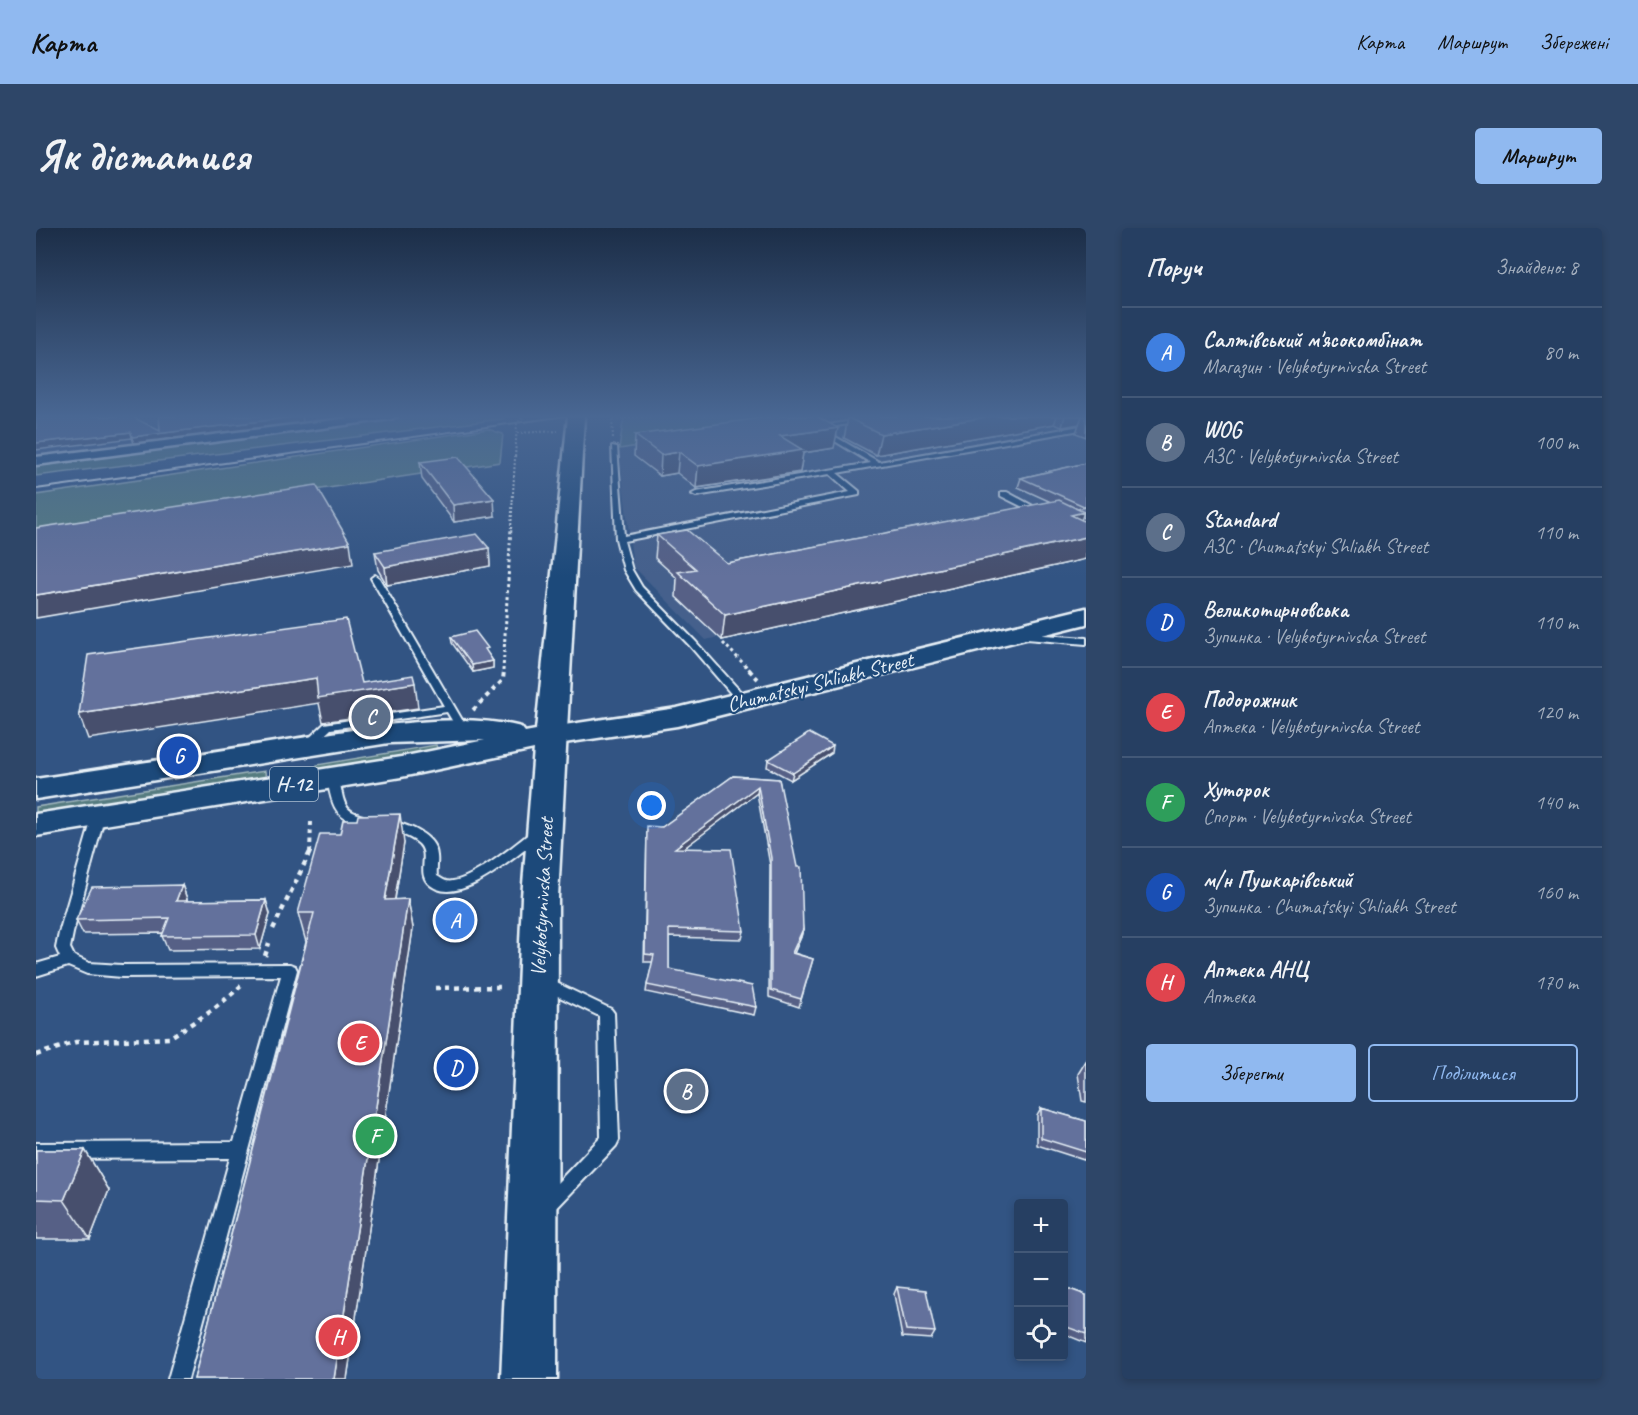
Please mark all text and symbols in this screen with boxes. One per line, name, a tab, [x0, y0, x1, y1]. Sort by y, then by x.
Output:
text: Карта	[30, 25, 97, 60]
text: Карта	[1356, 29, 1404, 55]
text: Маршрут	[1437, 29, 1507, 55]
text: Збережені	[1540, 29, 1608, 55]
button: Маршрут	[1475, 128, 1602, 184]
text: Як дістатися	[36, 130, 250, 183]
text: Поруч	[1146, 251, 1202, 284]
text: Знайдено: 8	[1496, 255, 1578, 280]
text: Салтівський м'ясокомбінат	[1203, 326, 1422, 354]
text: A	[1160, 340, 1171, 365]
text: 80 m	[1544, 340, 1578, 365]
text: Магазин · Velykotyrnivska Street	[1203, 354, 1426, 379]
text: WOG	[1203, 416, 1241, 444]
text: B	[1160, 430, 1171, 455]
text: 100 m	[1535, 430, 1578, 455]
text: АЗС · Velykotyrnivska Street	[1203, 444, 1398, 469]
text: Standard	[1203, 506, 1276, 534]
text: C	[1161, 520, 1170, 545]
text: 110 m	[1535, 520, 1578, 545]
text: АЗС · Chumatskyi Shliakh Street	[1203, 534, 1428, 559]
text: Великотирновська	[1203, 596, 1348, 624]
text: D	[1160, 610, 1171, 635]
text: 110 m	[1535, 610, 1578, 635]
text: Зупинка · Velykotyrnivska Street	[1203, 624, 1425, 649]
street label: Chumatskyi Shliakh Street	[724, 646, 918, 718]
text: Подорожник	[1203, 686, 1296, 714]
pin: C	[352, 694, 390, 740]
text: E	[1160, 700, 1171, 725]
text: 120 m	[1535, 700, 1578, 725]
text: Аптека · Velykotyrnivska Street	[1203, 714, 1419, 739]
pin: G	[160, 734, 198, 778]
road number: Н-12	[270, 767, 318, 801]
text: Хуторок	[1203, 776, 1269, 804]
text: F	[1161, 790, 1170, 815]
text: 140 m	[1535, 790, 1578, 815]
your location	[637, 791, 666, 820]
text: Спорт · Velykotyrnivska Street	[1203, 804, 1411, 829]
street label: Velykotyrnivska Street	[525, 815, 559, 977]
text: м/н Пушкарівський	[1203, 866, 1353, 894]
text: G	[1161, 880, 1170, 905]
text: 160 m	[1535, 880, 1578, 905]
text: Зупинка · Chumatskyi Shliakh Street	[1203, 894, 1456, 919]
pin: A	[436, 898, 474, 942]
text: Аптека АНЦ	[1203, 956, 1309, 984]
text: H	[1160, 970, 1171, 995]
text: 170 m	[1535, 970, 1578, 995]
text: Аптека	[1203, 984, 1255, 1009]
pin: E	[340, 1020, 380, 1066]
button: Зберегти	[1146, 1044, 1356, 1102]
button: Поділитися	[1368, 1044, 1578, 1102]
pin: D	[436, 1046, 476, 1090]
pin: B	[666, 1068, 706, 1114]
pin: F	[356, 1114, 394, 1158]
map controls	[1014, 1199, 1068, 1361]
button: +	[1014, 1199, 1068, 1253]
button: −	[1014, 1253, 1068, 1307]
button: locate	[1014, 1307, 1068, 1361]
pin: H	[318, 1314, 358, 1360]

